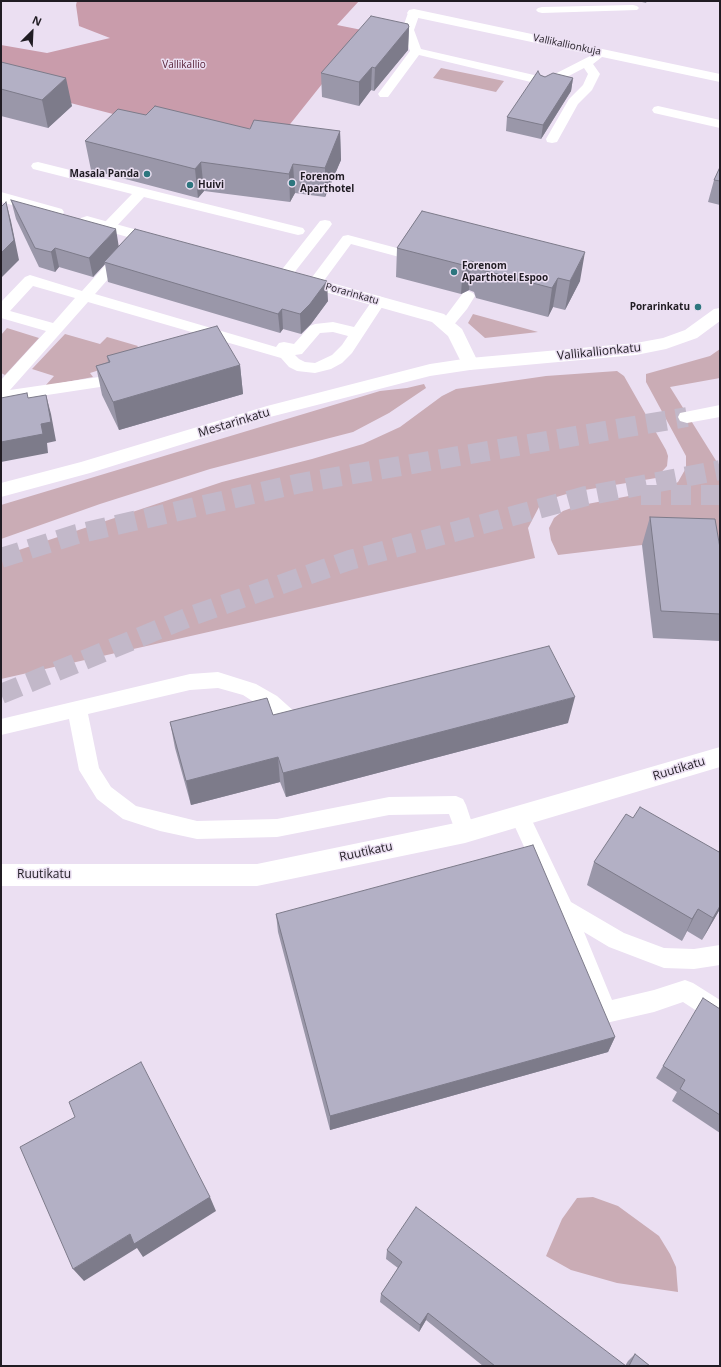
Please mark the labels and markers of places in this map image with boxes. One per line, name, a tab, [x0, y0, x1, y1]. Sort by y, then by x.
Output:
place label: Masala Panda	[70, 168, 139, 180]
marker: Masala Panda	[142, 169, 152, 179]
place label: Forenom Aparthotel	[300, 171, 354, 194]
marker: Forenom Aparthotel	[287, 178, 297, 188]
place label: Huivi	[198, 179, 224, 191]
marker: Huivi	[185, 180, 195, 190]
place label: Forenom Aparthotel Espoo	[462, 260, 548, 284]
marker: Forenom Aparthotel Espoo	[449, 267, 459, 277]
place label: Porarinkatu	[630, 301, 690, 313]
marker: Porarinkatu	[693, 302, 703, 312]

